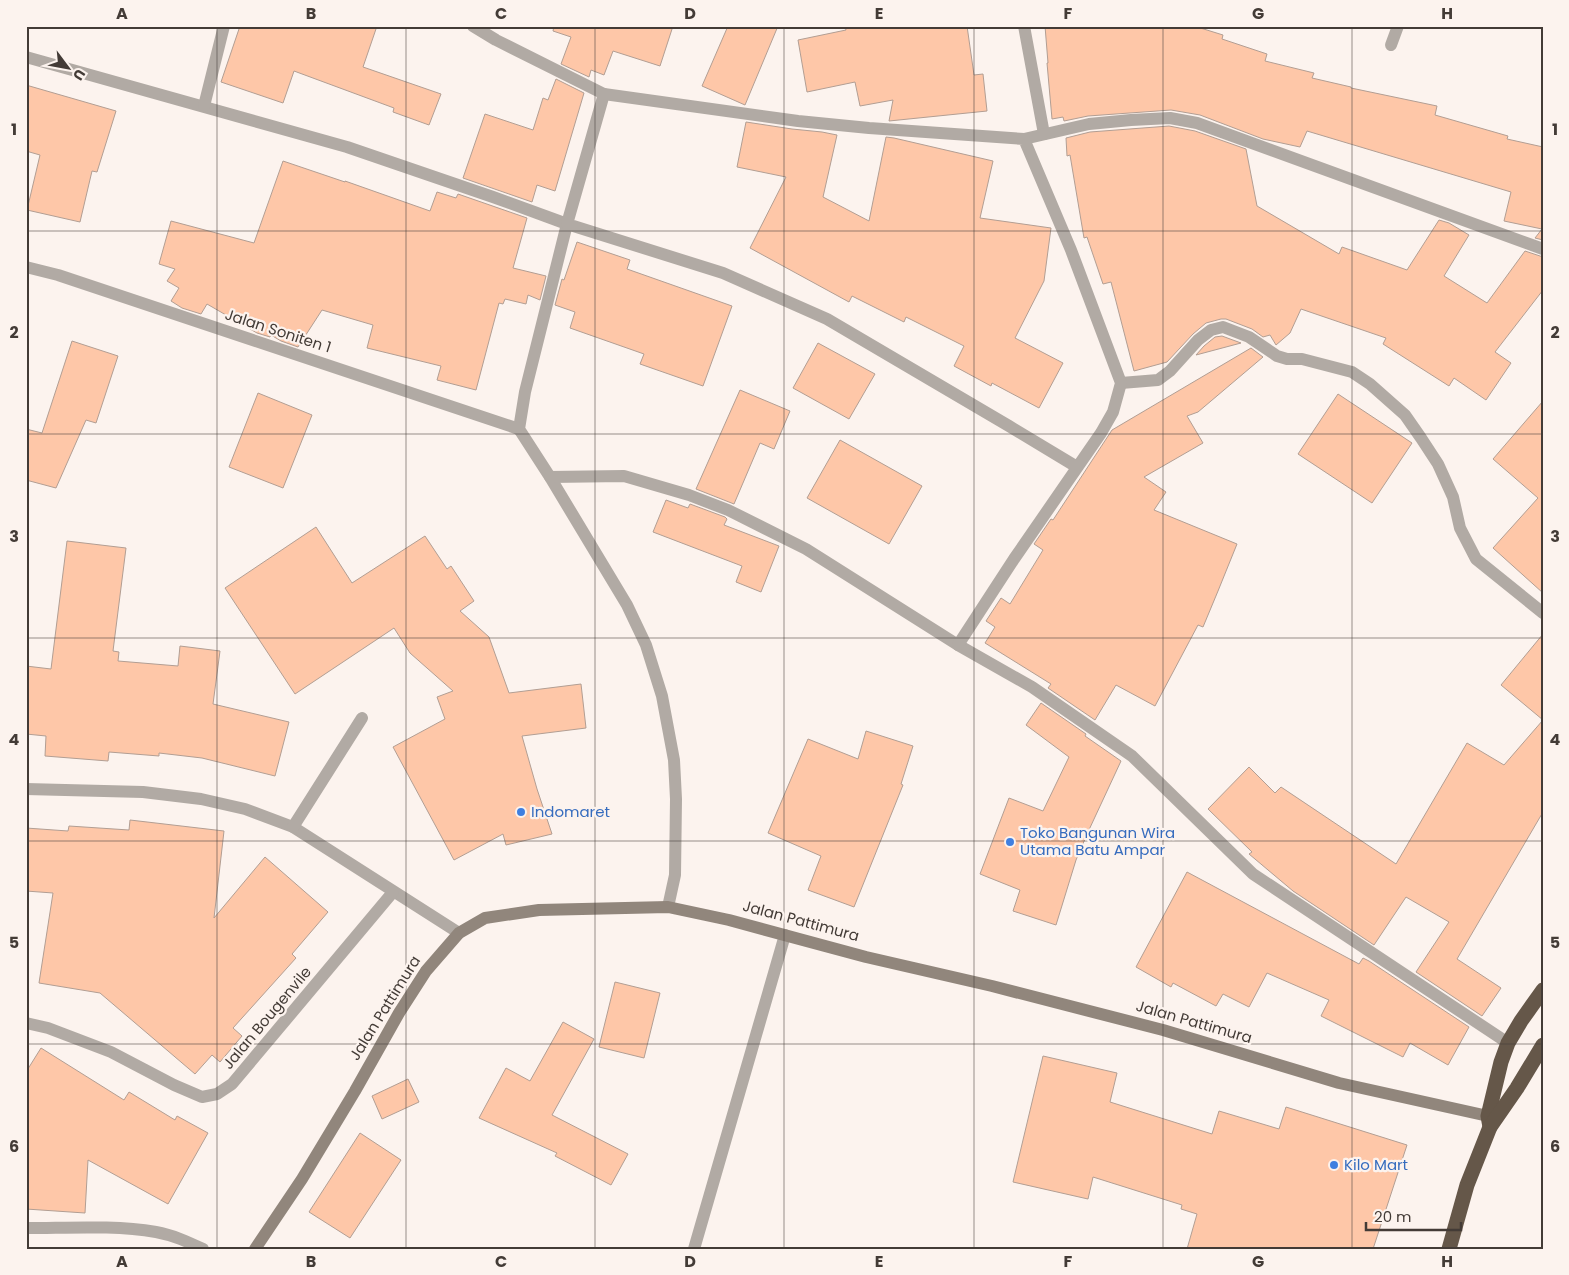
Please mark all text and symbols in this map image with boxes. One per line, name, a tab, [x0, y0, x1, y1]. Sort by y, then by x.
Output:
text: A	[116, 2, 128, 25]
text: B	[306, 2, 316, 25]
text: C	[495, 2, 507, 25]
text: D	[684, 2, 696, 25]
text: E	[875, 2, 883, 25]
text: F	[1064, 2, 1073, 25]
text: G	[1252, 2, 1264, 25]
text: H	[1441, 2, 1453, 25]
north arrow	[42, 42, 92, 92]
text: U	[68, 65, 90, 84]
text: 1	[11, 118, 17, 141]
text: 1	[1552, 118, 1558, 141]
street label: Jalan Soniten 1	[222, 303, 334, 358]
text: 2	[9, 321, 19, 344]
text: 2	[1550, 321, 1560, 344]
text: 3	[9, 525, 19, 548]
text: 3	[1550, 525, 1560, 548]
text: 4	[9, 728, 20, 751]
text: 4	[1550, 728, 1561, 751]
place label: Indomaret	[531, 801, 610, 822]
marker: Indomaret	[515, 806, 527, 818]
place label: Toko Bangunan Wira Utama Batu Ampar	[1020, 822, 1175, 860]
marker: Toko Bangunan Wira Utama Batu Ampar	[1004, 836, 1016, 848]
street label: Jalan Pattimura	[741, 895, 862, 946]
text: 5	[9, 931, 19, 954]
text: 5	[1550, 931, 1560, 954]
street label: Jalan Pattimura	[344, 951, 425, 1064]
street label: Jalan Bougenvile	[217, 962, 316, 1073]
street label: Jalan Pattimura	[1134, 995, 1255, 1048]
text: 6	[9, 1135, 19, 1158]
text: 6	[1550, 1135, 1560, 1158]
place label: Kilo Mart	[1344, 1154, 1408, 1175]
marker: Kilo Mart	[1328, 1159, 1340, 1171]
scale bar	[1366, 1200, 1462, 1232]
text: 20 m	[1374, 1206, 1412, 1227]
text: A	[116, 1250, 128, 1273]
text: B	[306, 1250, 316, 1273]
text: C	[495, 1250, 507, 1273]
text: D	[684, 1250, 696, 1273]
text: E	[875, 1250, 883, 1273]
text: F	[1064, 1250, 1073, 1273]
text: G	[1252, 1250, 1264, 1273]
text: H	[1441, 1250, 1453, 1273]

